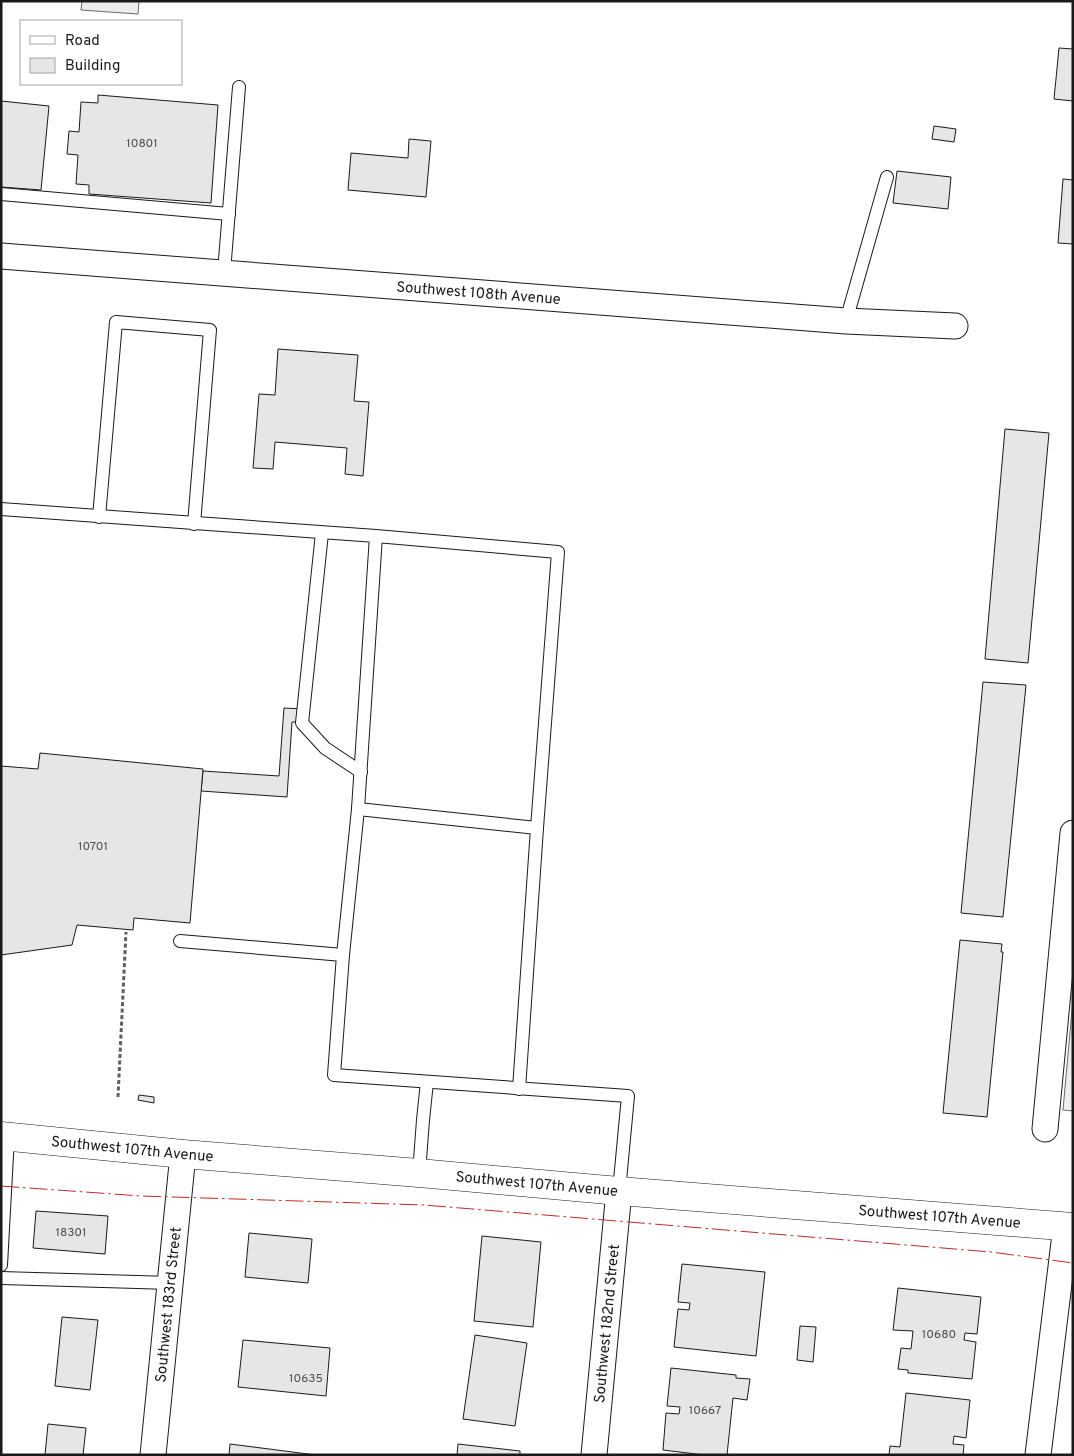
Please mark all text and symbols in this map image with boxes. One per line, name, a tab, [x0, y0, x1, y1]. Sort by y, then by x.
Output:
legend	[20, 20, 182, 85]
text: Road	[65, 32, 100, 51]
text: Building	[65, 57, 120, 76]
house number: 10801	[126, 136, 158, 152]
street label: Southwest 108th Avenue	[396, 278, 561, 310]
house number: 10701	[78, 839, 108, 855]
street label: Southwest 107th Avenue	[50, 1133, 214, 1167]
street label: Southwest 107th Avenue	[455, 1168, 619, 1202]
street label: Southwest 107th Avenue	[857, 1202, 1021, 1234]
house number: 18301	[55, 1225, 87, 1241]
street label: Southwest 183rd Street	[152, 1226, 187, 1384]
street label: Southwest 182nd Street	[591, 1243, 625, 1404]
house number: 10680	[922, 1327, 956, 1343]
house number: 10635	[289, 1371, 323, 1387]
house number: 10667	[689, 1403, 721, 1419]

